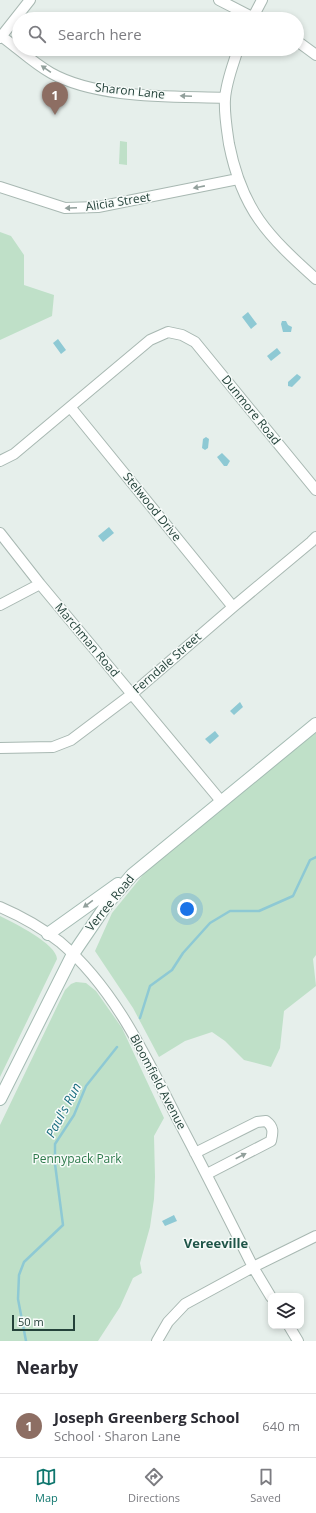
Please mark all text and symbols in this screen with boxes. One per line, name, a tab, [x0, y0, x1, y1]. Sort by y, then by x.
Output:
search box	[12, 12, 304, 56]
icon: search	[26, 23, 48, 45]
text: Search here	[58, 24, 142, 44]
one-way arrow	[41, 65, 52, 73]
street label: Sharon Lane	[94, 78, 166, 103]
pin: 1	[42, 82, 68, 115]
one-way arrow	[180, 93, 192, 100]
one-way arrow	[193, 184, 206, 190]
street label: Alicia Street	[84, 188, 152, 215]
one-way arrow	[65, 205, 78, 211]
street label: Dunmore Road	[218, 371, 285, 448]
street label: Stelwood Drive	[119, 469, 186, 545]
street label: Marchman Road	[51, 599, 124, 681]
street label: Ferndale Street	[129, 628, 205, 697]
street label: Verree Road	[81, 871, 138, 935]
your location	[177, 899, 197, 919]
one-way arrow	[83, 900, 94, 908]
street label: Bloomfield Avenue	[126, 1031, 191, 1133]
water label: Paul's Run	[41, 1079, 85, 1141]
park label: Pennypack Park	[33, 1150, 122, 1167]
one-way arrow	[235, 1153, 247, 1160]
district label: Vereeville	[184, 1234, 249, 1252]
map controls	[268, 1293, 304, 1329]
button: layers	[268, 1293, 304, 1329]
scale bar	[12, 1313, 75, 1332]
text: 50 m	[18, 1314, 44, 1329]
text: Nearby	[16, 1356, 78, 1379]
text: Joseph Greenberg School	[54, 1407, 240, 1427]
text: 1	[25, 1417, 33, 1435]
text: 640 m	[262, 1417, 300, 1435]
text: School · Sharon Lane	[54, 1427, 181, 1445]
tab: Map	[35, 1466, 58, 1505]
tab: Directions	[128, 1466, 180, 1505]
tab: Saved	[250, 1466, 281, 1505]

